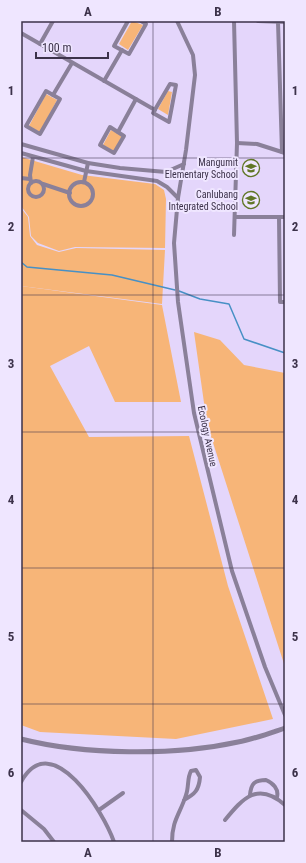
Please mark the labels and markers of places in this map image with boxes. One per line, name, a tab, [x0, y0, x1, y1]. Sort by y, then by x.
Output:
place label: Mangumit Elementary School	[165, 157, 238, 180]
school or university icon: Mangumit Elementary School	[241, 158, 261, 178]
place label: Canlubang Integrated School	[169, 189, 238, 212]
school or university icon: Canlubang Integrated School	[241, 190, 261, 210]

